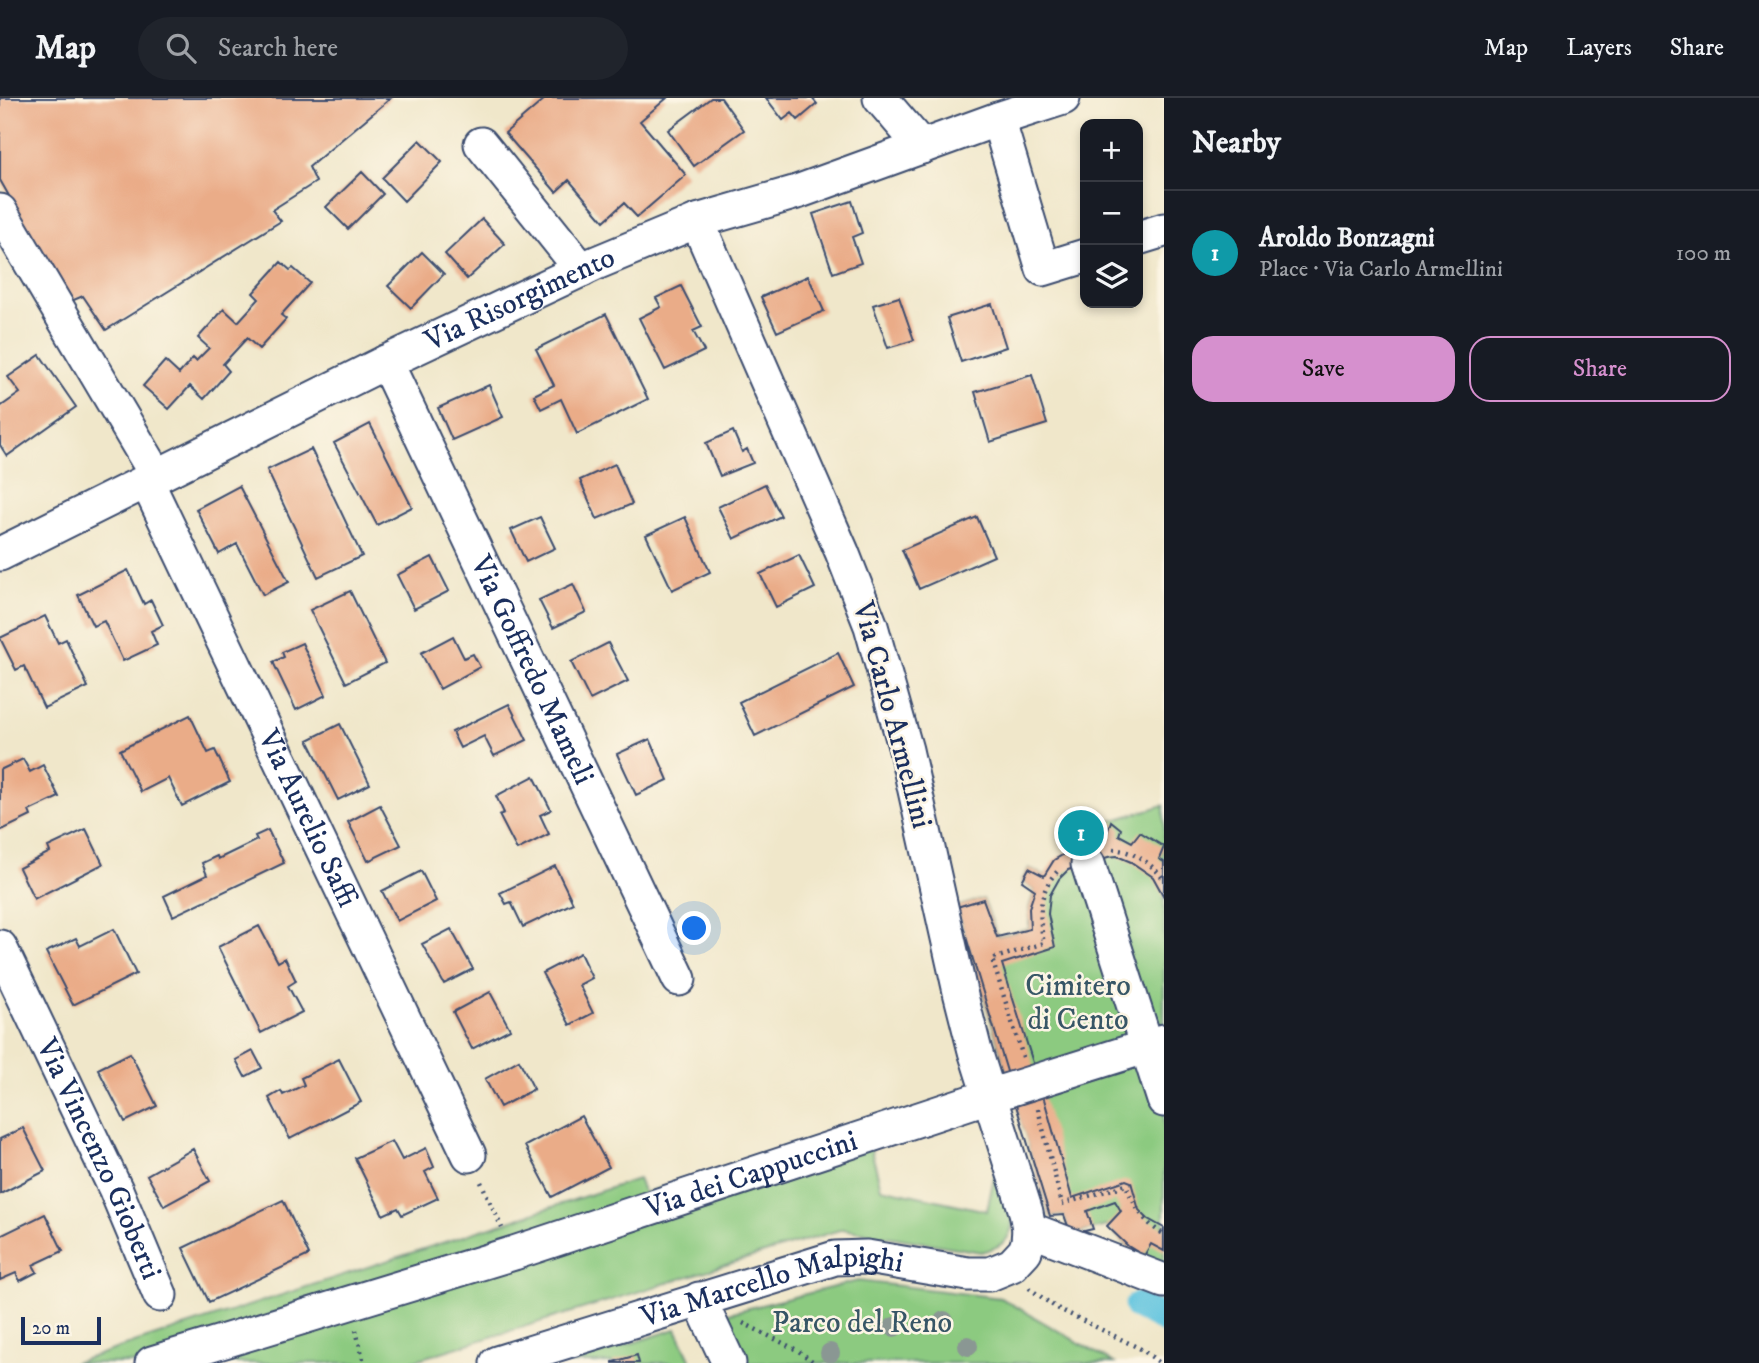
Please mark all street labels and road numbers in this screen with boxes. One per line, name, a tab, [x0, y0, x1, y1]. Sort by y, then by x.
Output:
street label: Via Risorgimento	[418, 239, 620, 360]
street label: Via Goffredo Mameli	[462, 549, 602, 791]
street label: Via Carlo Armellini	[844, 596, 940, 833]
street label: Via Aurelio Saffi	[249, 723, 366, 913]
street label: Via Vincenzo Gioberti	[27, 1031, 170, 1285]
street label: Via dei Cappuccini	[639, 1122, 862, 1227]
street label: Via Marcello Malpighi	[635, 1239, 906, 1336]

